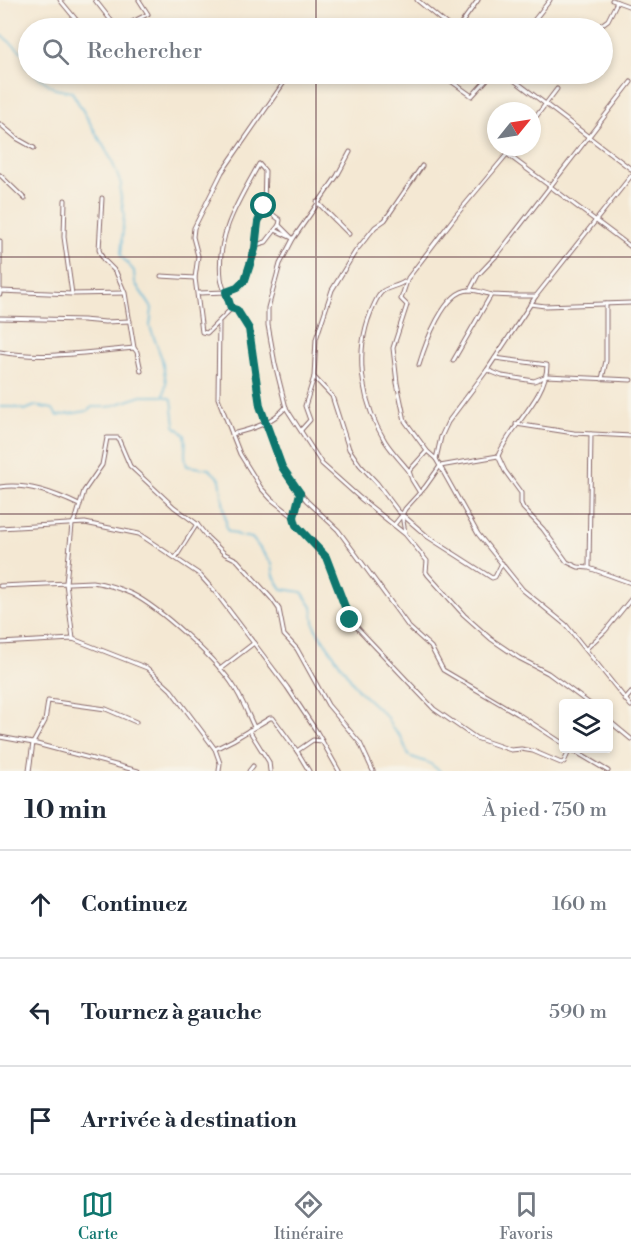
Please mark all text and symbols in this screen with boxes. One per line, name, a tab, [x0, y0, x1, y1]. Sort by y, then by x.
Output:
search box	[18, 18, 613, 84]
icon: search	[39, 35, 72, 68]
text: Rechercher	[87, 38, 202, 65]
north arrow	[487, 102, 541, 156]
route start	[250, 192, 276, 218]
route end	[336, 606, 362, 632]
map controls	[559, 699, 613, 753]
button: layers	[559, 699, 613, 753]
text: 10 min	[24, 794, 107, 826]
text: À pied · 750 m	[482, 798, 607, 823]
icon: ahead	[24, 888, 57, 921]
text: Continuez	[81, 891, 187, 918]
text: 160 m	[552, 892, 607, 917]
icon: left	[24, 996, 57, 1029]
text: Tournez à gauche	[81, 999, 262, 1026]
text: 590 m	[549, 1000, 607, 1025]
icon: arrive	[24, 1104, 57, 1137]
text: Arrivée à destination	[81, 1107, 297, 1134]
tab: Carte	[78, 1188, 118, 1244]
tab: Itinéraire	[274, 1188, 344, 1244]
tab: Favoris	[499, 1188, 553, 1244]

